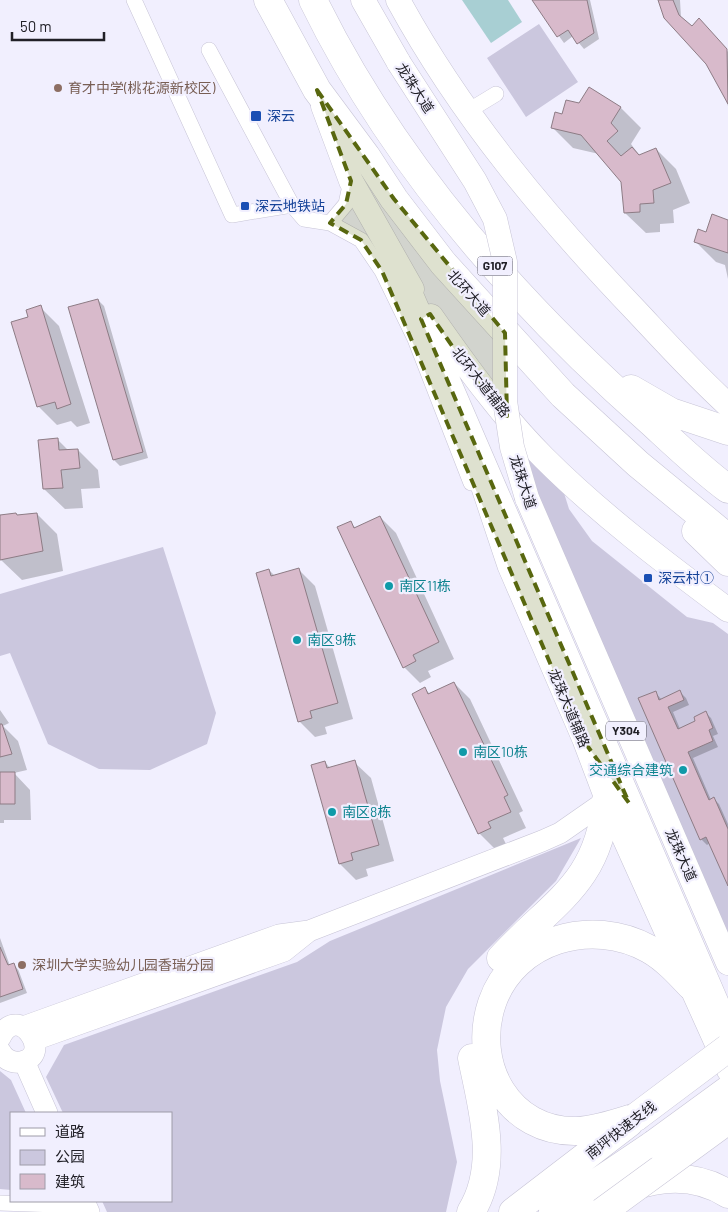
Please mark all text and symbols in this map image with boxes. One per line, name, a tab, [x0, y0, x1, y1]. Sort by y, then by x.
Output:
scale bar	[12, 10, 105, 42]
text: 50 m	[20, 17, 52, 35]
street label: 龙珠大道	[393, 60, 438, 116]
place label: 育才中学(桃花源新校区)	[68, 79, 216, 96]
marker: 育才中学(桃花源新校区)	[52, 82, 64, 94]
place label: 深云	[267, 107, 295, 124]
marker: 深云	[249, 109, 263, 123]
place label: 深云地铁站	[255, 197, 325, 214]
marker: 深云地铁站	[239, 200, 251, 212]
road number: G107	[478, 256, 512, 276]
street label: 北环大道	[445, 266, 494, 319]
street label: 北环大道辅路	[449, 343, 514, 420]
street label: 龙珠大道	[507, 453, 540, 511]
place label: 深云村①	[658, 569, 714, 586]
marker: 深云村①	[642, 572, 654, 584]
place label: 南区11栋	[399, 577, 451, 594]
marker: 南区11栋	[383, 580, 395, 592]
place label: 南区9栋	[307, 631, 356, 648]
marker: 南区9栋	[291, 634, 303, 646]
street label: 龙珠大道辅路	[545, 666, 594, 750]
road number: Y304	[606, 721, 646, 740]
place label: 南区10栋	[473, 743, 528, 760]
marker: 南区10栋	[457, 746, 469, 758]
place label: 交通综合建筑	[589, 761, 673, 778]
marker: 交通综合建筑	[677, 764, 689, 776]
place label: 南区8栋	[342, 803, 391, 820]
marker: 南区8栋	[326, 806, 338, 818]
street label: 龙珠大道	[662, 826, 701, 884]
place label: 深圳大学实验幼儿园香瑞分园	[32, 956, 214, 973]
marker: 深圳大学实验幼儿园香瑞分园	[16, 959, 28, 971]
street label: 南坪快速支线	[582, 1097, 659, 1162]
legend	[10, 1112, 172, 1202]
text: 道路	[55, 1122, 85, 1140]
text: 公园	[55, 1147, 85, 1165]
text: 建筑	[55, 1172, 85, 1190]

